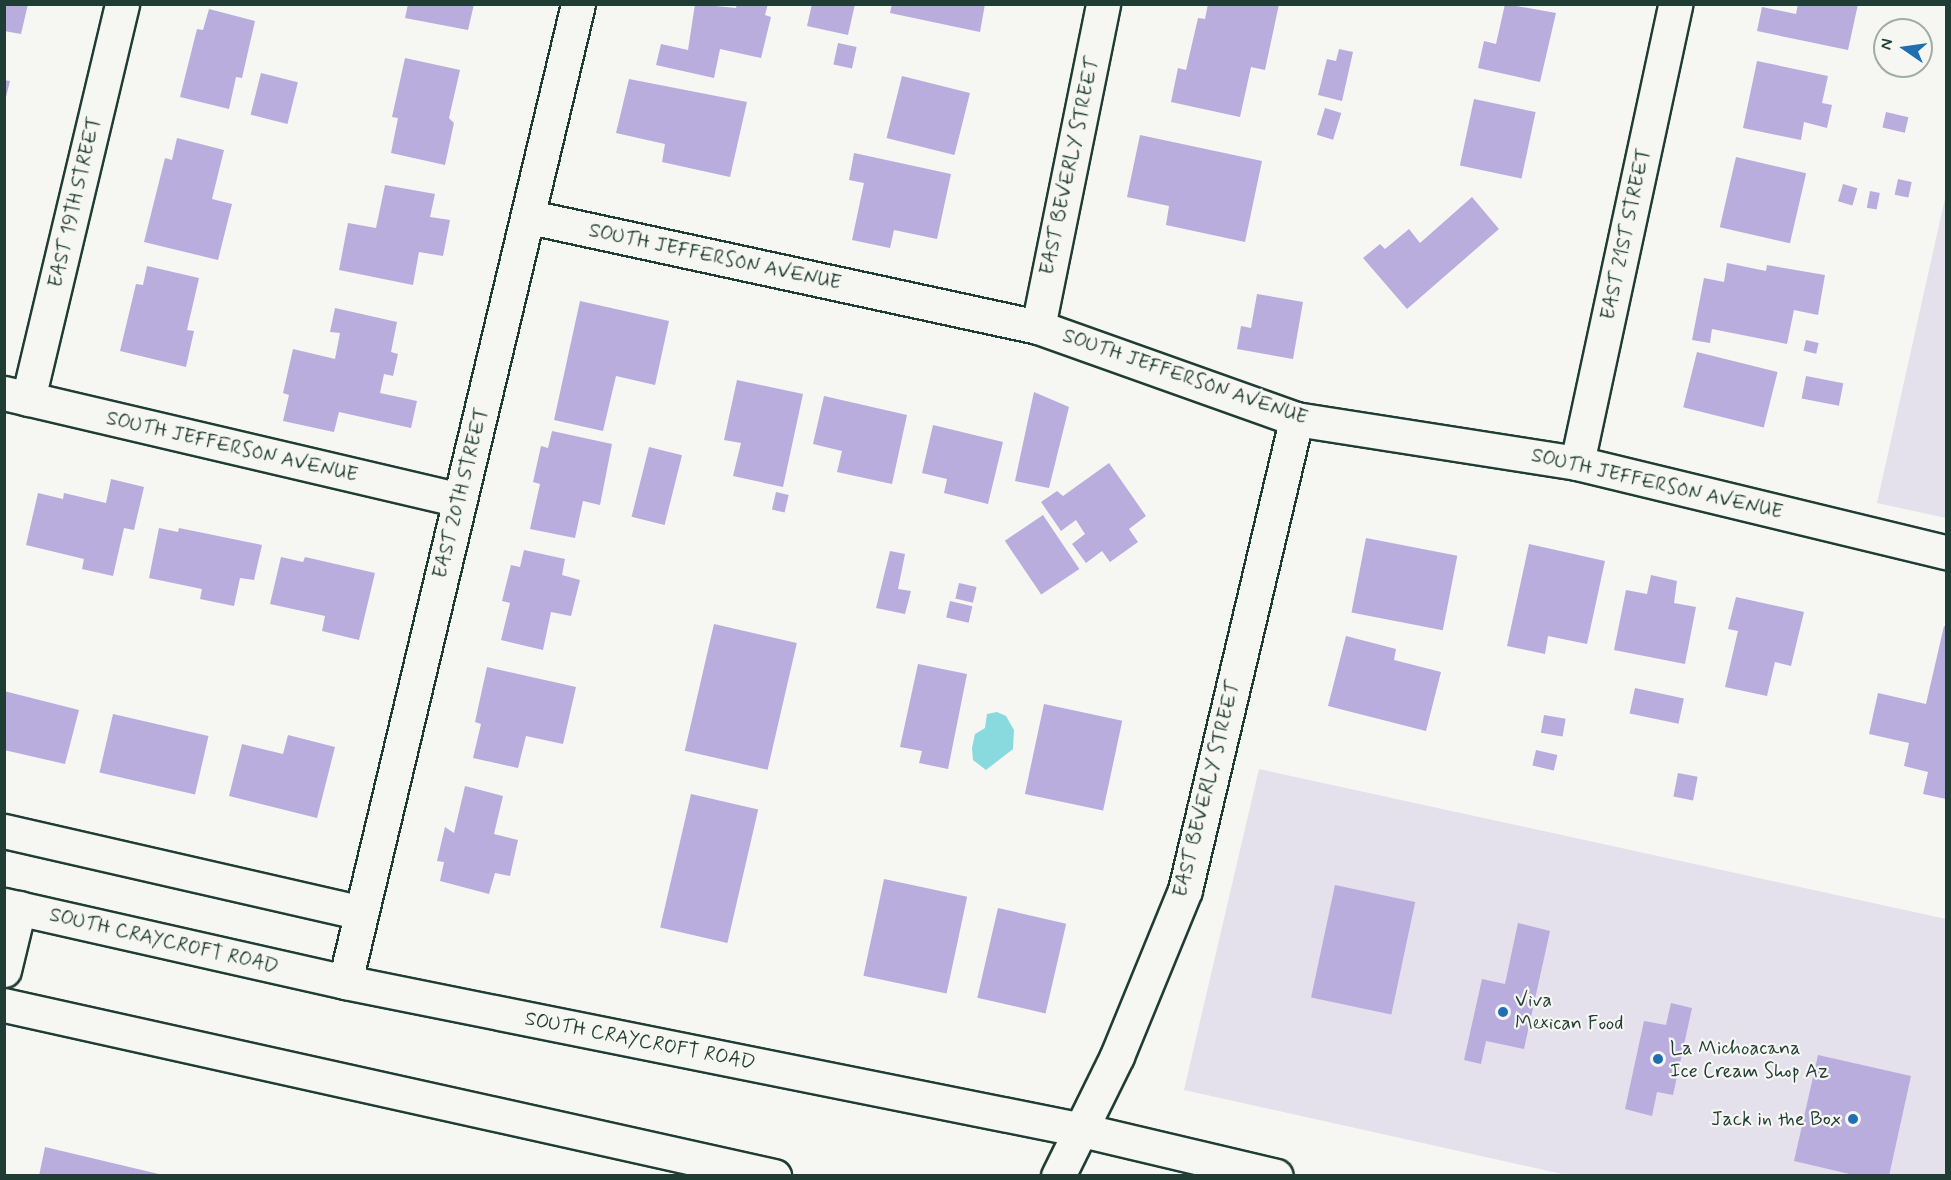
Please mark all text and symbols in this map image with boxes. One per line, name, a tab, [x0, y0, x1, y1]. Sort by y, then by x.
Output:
north arrow	[1873, 18, 1933, 78]
text: N	[1875, 37, 1898, 52]
street label: EAST BEVERLY STREET	[1035, 54, 1105, 278]
street label: EAST 19TH STREET	[43, 113, 107, 291]
street label: EAST 21ST STREET	[1596, 145, 1656, 323]
street label: SOUTH JEFFERSON AVENUE	[587, 219, 843, 295]
street label: SOUTH JEFFERSON AVENUE	[1059, 324, 1311, 430]
street label: EAST 20TH STREET	[428, 404, 494, 582]
street label: SOUTH JEFFERSON AVENUE	[104, 406, 360, 488]
street label: SOUTH JEFFERSON AVENUE	[1529, 443, 1785, 525]
street label: EAST BEVERLY STREET	[1168, 678, 1246, 900]
street label: SOUTH CRAYCROFT ROAD	[48, 903, 280, 979]
place label: Viva Mexican Food	[1515, 988, 1624, 1035]
marker: Viva Mexican Food	[1496, 1005, 1510, 1019]
street label: SOUTH CRAYCROFT ROAD	[523, 1007, 757, 1075]
place label: La Michoacana Ice Cream Shop Az	[1670, 1036, 1836, 1083]
marker: La Michoacana Ice Cream Shop Az	[1651, 1052, 1665, 1066]
place label: Jack in the Box	[1711, 1107, 1841, 1131]
marker: Jack in the Box	[1846, 1112, 1860, 1126]

